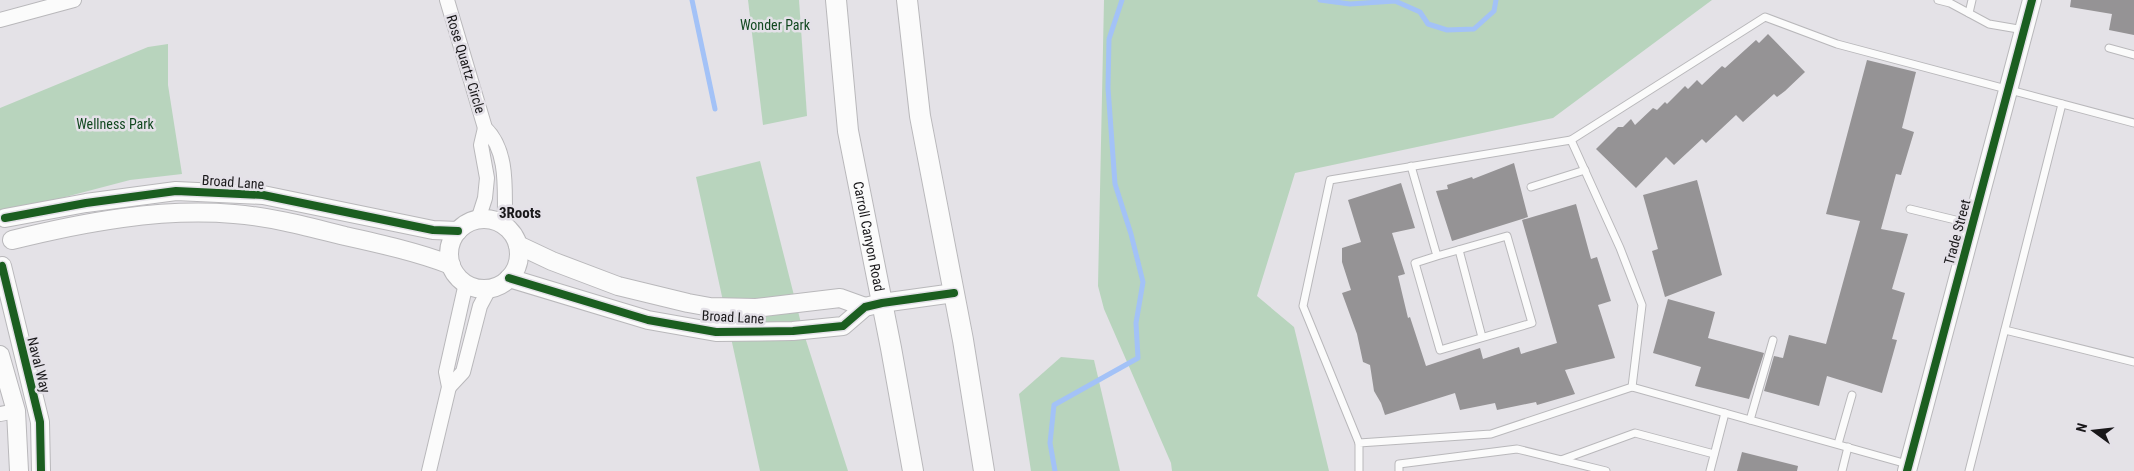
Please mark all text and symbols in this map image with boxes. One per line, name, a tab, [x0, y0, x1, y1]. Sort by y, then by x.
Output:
street label: Rose Quartz Circle	[443, 13, 489, 116]
park label: Wonder Park	[740, 17, 811, 33]
park label: Wellness Park	[76, 116, 155, 132]
street label: Broad Lane	[201, 172, 265, 192]
street label: Carroll Canyon Road	[850, 180, 888, 293]
street label: Trade Street	[1941, 198, 1973, 266]
district label: 3Roots	[499, 204, 541, 222]
street label: Broad Lane	[701, 307, 765, 327]
street label: Naval Way	[24, 335, 54, 395]
north arrow	[2069, 406, 2119, 456]
text: N	[2073, 421, 2090, 434]

